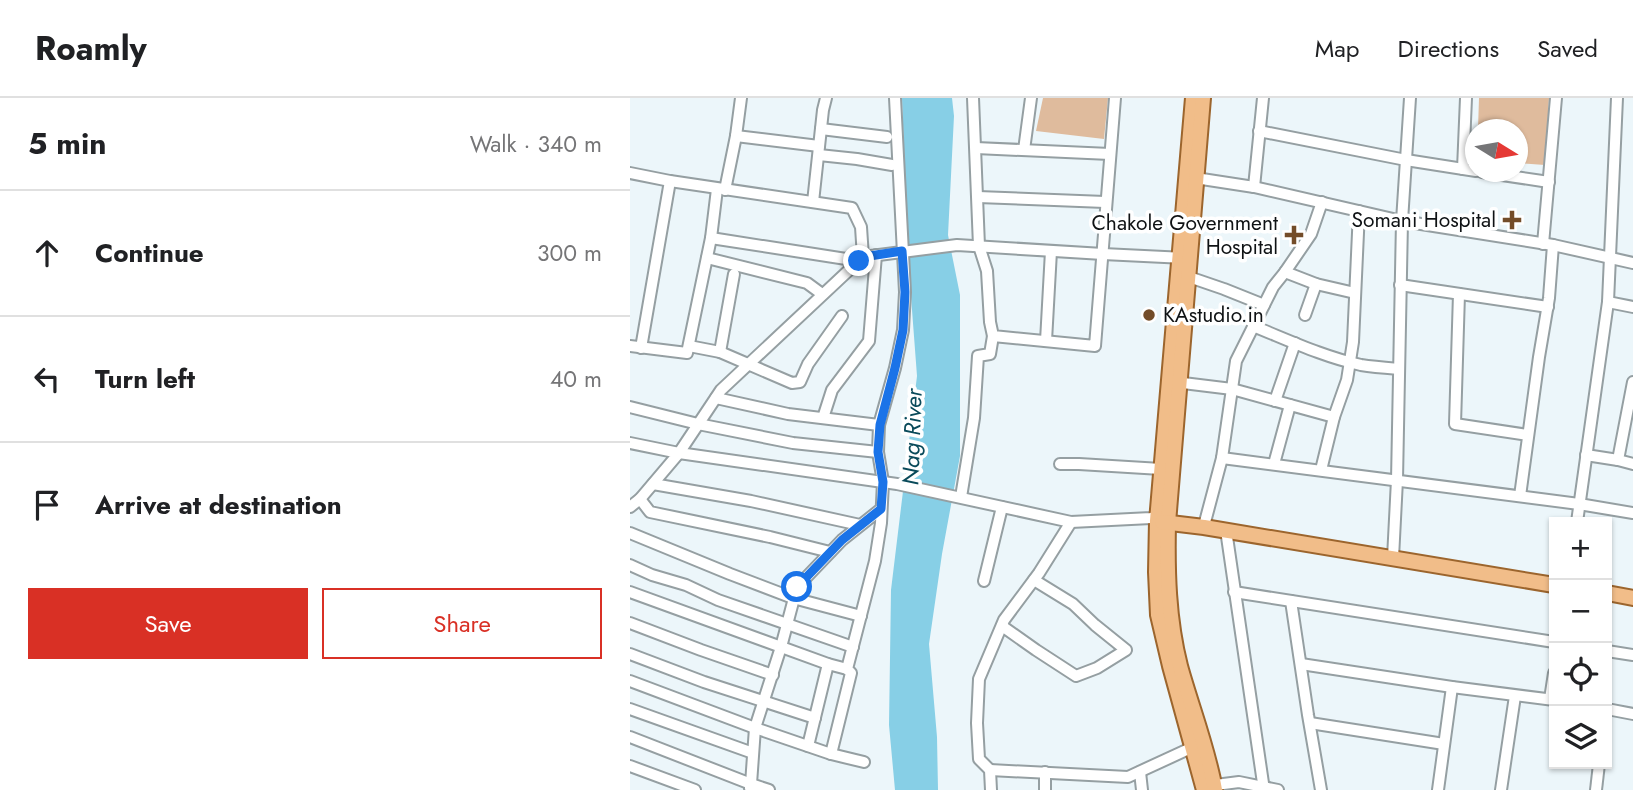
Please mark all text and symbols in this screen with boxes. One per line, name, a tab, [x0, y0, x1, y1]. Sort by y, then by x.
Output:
text: Roamly	[35, 25, 147, 72]
text: Map	[1315, 31, 1360, 66]
text: Directions	[1398, 31, 1499, 66]
text: Saved	[1537, 31, 1598, 66]
north arrow	[1465, 119, 1528, 182]
text: 5 min	[28, 122, 106, 165]
text: Walk · 340 m	[470, 127, 602, 161]
place label: Somani Hospital	[1351, 205, 1496, 235]
place label: Chakole Government Hospital	[1091, 208, 1278, 262]
marker: Somani Hospital	[1502, 210, 1522, 230]
marker: Chakole Government Hospital	[1284, 225, 1304, 245]
icon: ahead	[28, 234, 66, 272]
text: Continue	[95, 234, 204, 272]
text: 300 m	[537, 236, 602, 270]
route end	[843, 245, 874, 276]
place label: KAstudio.in	[1163, 300, 1264, 330]
marker: KAstudio.in	[1141, 307, 1157, 323]
icon: left	[28, 360, 66, 398]
text: Turn left	[95, 360, 195, 398]
text: 40 m	[550, 362, 602, 396]
water label: Nag River	[893, 387, 931, 486]
icon: arrive	[28, 486, 66, 524]
text: Arrive at destination	[95, 486, 342, 524]
map controls	[1549, 517, 1612, 769]
button: +	[1549, 517, 1612, 580]
route start	[781, 571, 812, 602]
button: −	[1549, 580, 1612, 643]
button: Save	[28, 588, 308, 659]
button: Share	[322, 588, 602, 659]
button: locate	[1549, 643, 1612, 706]
button: layers	[1549, 706, 1612, 769]

